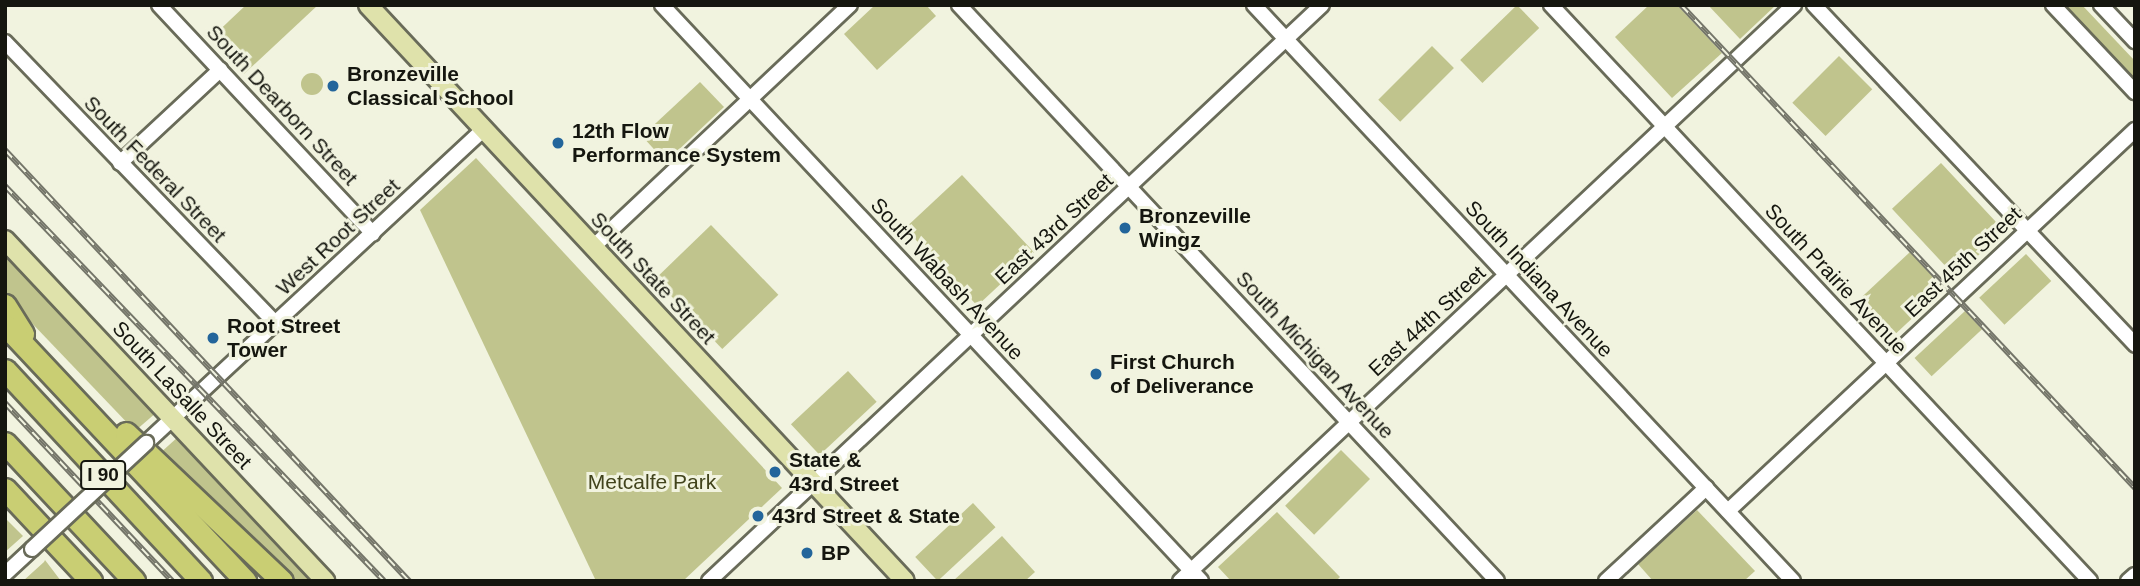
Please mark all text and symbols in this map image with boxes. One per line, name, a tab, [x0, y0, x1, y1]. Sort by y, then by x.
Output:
street label: South Dearborn Street	[201, 20, 363, 190]
place label: Bronzeville Classical School	[347, 61, 514, 111]
marker: Bronzeville Classical School	[325, 78, 341, 94]
street label: South Federal Street	[79, 91, 231, 247]
place label: 12th Flow Performance System	[572, 118, 781, 168]
marker: 12th Flow Performance System	[550, 135, 566, 151]
street label: East 43rd Street	[990, 168, 1118, 290]
street label: West Root Street	[271, 173, 405, 301]
street label: South Wabash Avenue	[865, 192, 1029, 366]
street label: South Indiana Avenue	[1459, 195, 1619, 363]
street label: South Prairie Avenue	[1759, 198, 1913, 360]
street label: East 45th Street	[1899, 201, 2027, 323]
place label: Bronzeville Wingz	[1139, 203, 1251, 253]
street label: South State Street	[585, 207, 721, 349]
marker: Bronzeville Wingz	[1117, 220, 1133, 236]
street label: East 44th Street	[1363, 260, 1491, 382]
street label: South Michigan Avenue	[1230, 265, 1400, 445]
place label: Root Street Tower	[227, 313, 340, 363]
street label: South LaSalle Street	[107, 316, 257, 474]
marker: Root Street Tower	[205, 330, 221, 346]
place label: First Church of Deliverance	[1110, 349, 1254, 399]
marker: First Church of Deliverance	[1088, 366, 1104, 382]
place label: State & 43rd Street	[789, 447, 899, 497]
road number: I 90	[78, 460, 128, 490]
marker: State & 43rd Street	[767, 464, 783, 480]
park label: Metcalfe Park	[588, 469, 716, 495]
place label: 43rd Street & State	[772, 503, 960, 529]
marker: 43rd Street & State	[750, 508, 766, 524]
place label: BP	[821, 540, 850, 566]
marker: BP	[799, 545, 815, 561]

